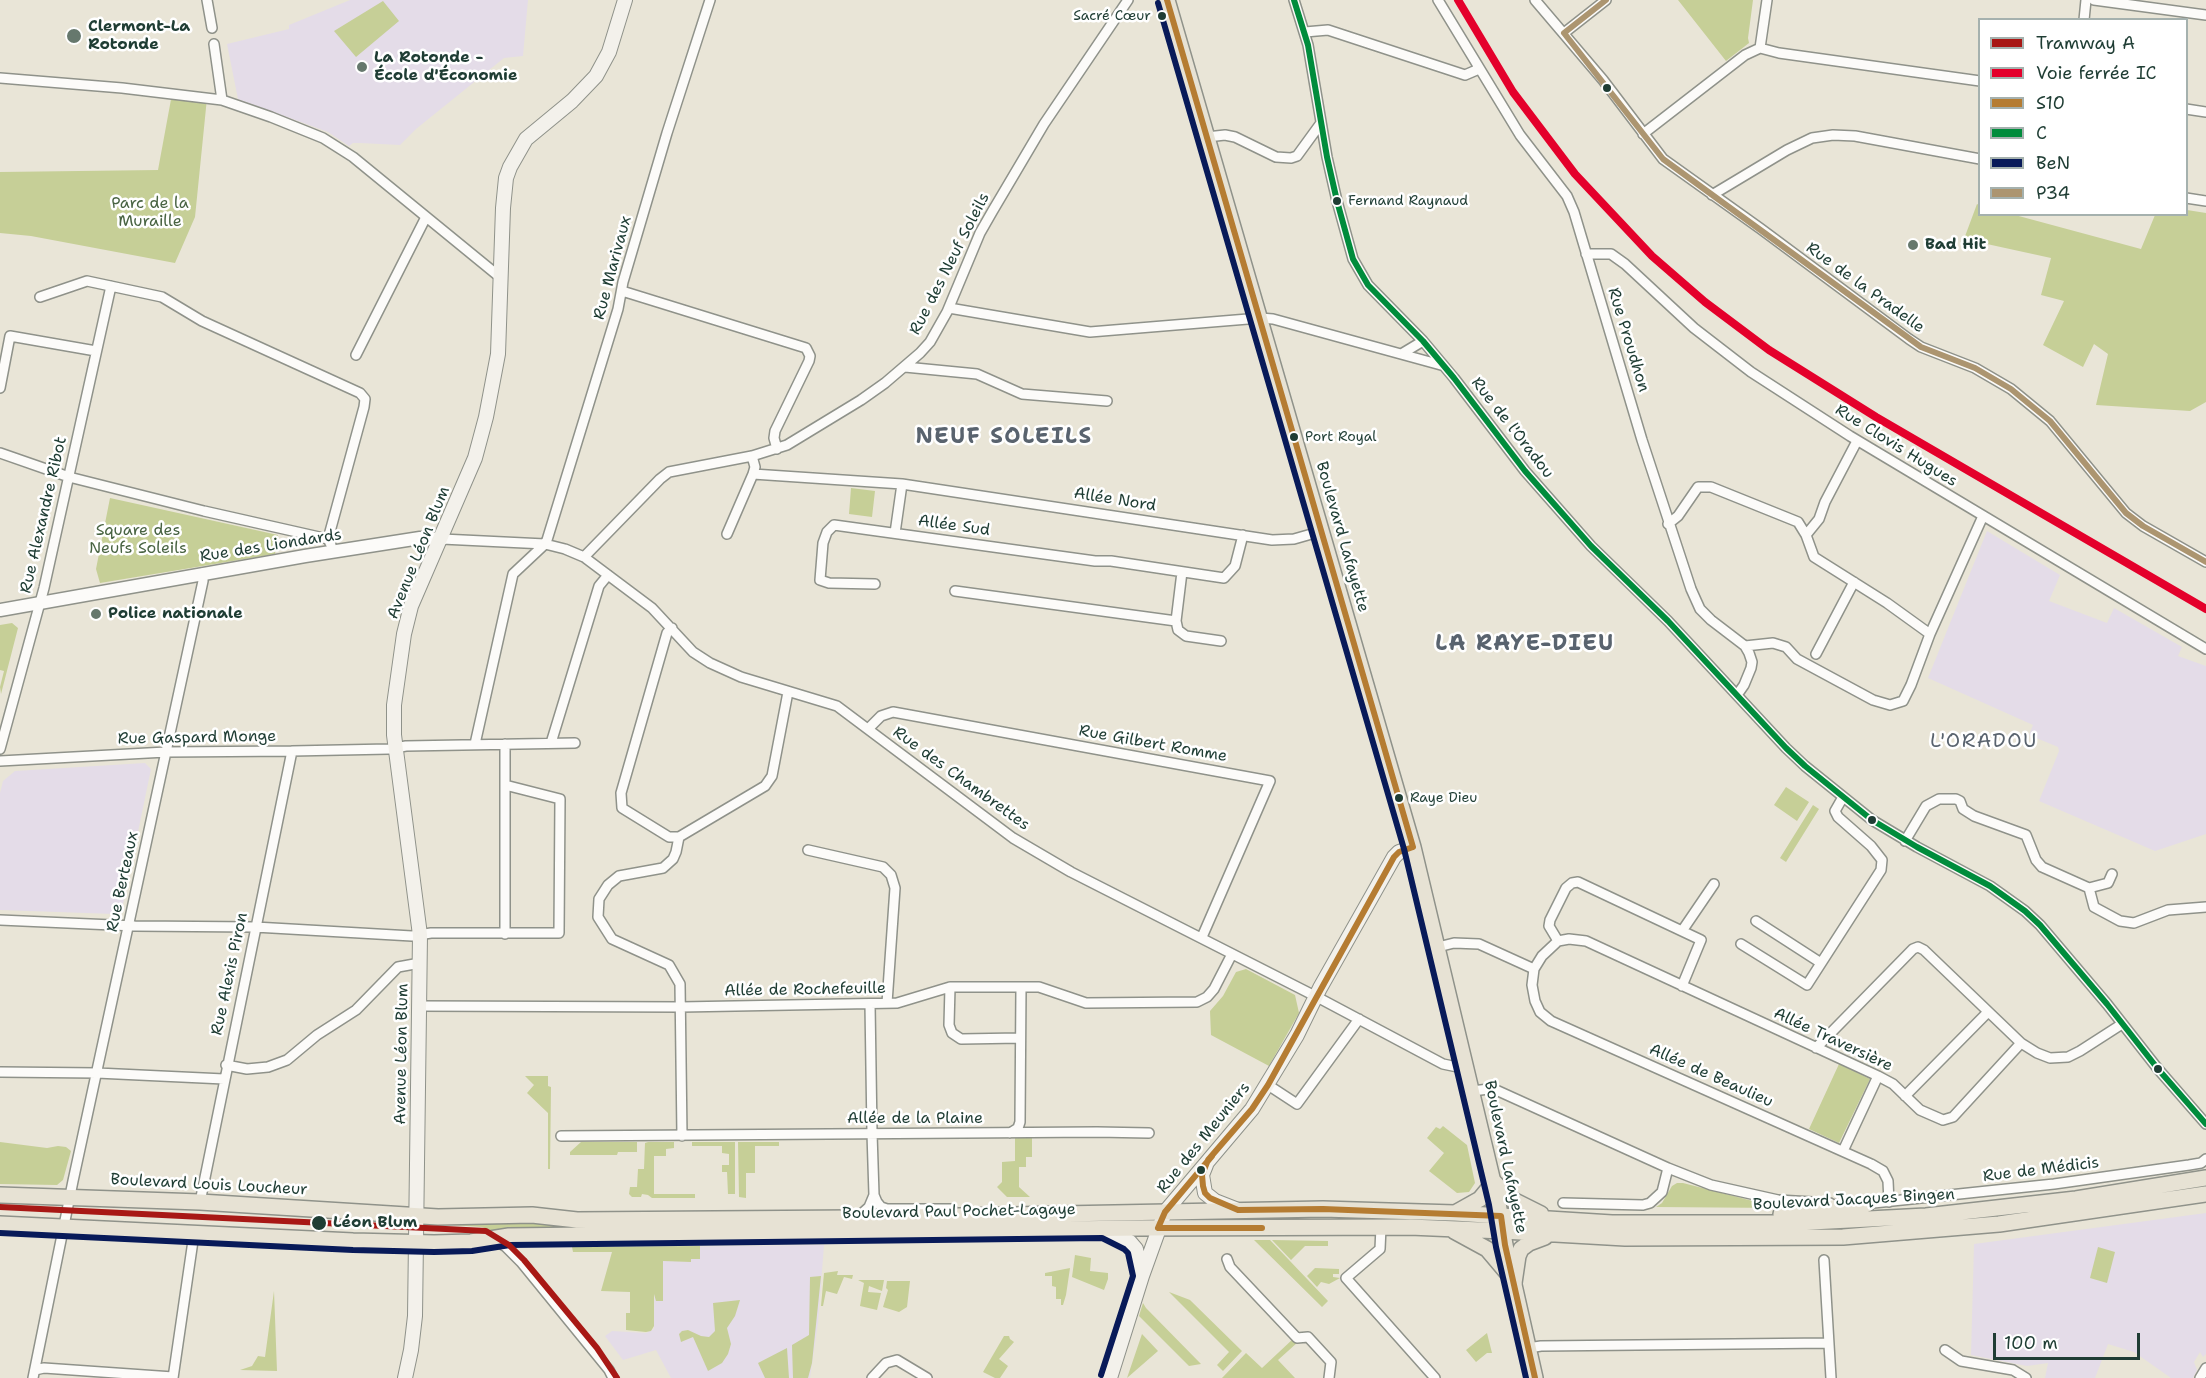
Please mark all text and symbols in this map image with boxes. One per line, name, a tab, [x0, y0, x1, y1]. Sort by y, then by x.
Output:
place label: Sacré Cœur	[1073, 8, 1151, 24]
marker: Sacré Cœur	[1156, 10, 1168, 22]
place label: Clermont-La Rotonde	[88, 17, 190, 55]
legend	[1978, 18, 2188, 216]
marker: Clermont-La Rotonde	[65, 27, 83, 45]
text: Tramway A	[2036, 31, 2135, 55]
place label: La Rotonde - École d'Économie	[374, 48, 518, 86]
marker: La Rotonde - École d'Économie	[355, 60, 369, 74]
text: Voie ferrée IC	[2036, 61, 2156, 85]
unlabelled marker	[1601, 82, 1613, 94]
text: S10	[2036, 91, 2065, 115]
text: C	[2036, 121, 2047, 145]
text: BeN	[2036, 151, 2070, 175]
text: P34	[2036, 181, 2070, 205]
street label: Rue des Neuf Soleils	[906, 190, 994, 338]
place label: Fernand Raynaud	[1348, 193, 1468, 209]
park label: Parc de la Muraille	[111, 194, 189, 232]
marker: Fernand Raynaud	[1331, 195, 1343, 207]
street label: Rue Marivaux	[590, 214, 636, 322]
place label: Bad Hit	[1925, 235, 1986, 255]
marker: Bad Hit	[1906, 238, 1920, 252]
street label: Rue de la Pradelle	[1802, 239, 1928, 337]
street label: Rue Proudhon	[1603, 285, 1653, 395]
street label: Rue de l'Oradou	[1467, 374, 1557, 482]
street label: Rue Clovis Hugues	[1831, 401, 1961, 491]
district label: NEUF SOLEILS	[916, 424, 1092, 450]
place label: Port Royal	[1305, 429, 1377, 445]
marker: Port Royal	[1288, 431, 1300, 443]
street label: Rue Alexandre Ribot	[17, 435, 71, 595]
street label: Boulevard Lafayette	[1311, 460, 1373, 614]
street label: Avenue Léon Blum	[384, 484, 454, 622]
street label: Allée Nord	[1072, 484, 1158, 516]
street label: Allée Sud	[917, 511, 991, 541]
park label: Square des Neufs Soleils	[89, 521, 187, 559]
street label: Rue des Liondards	[199, 525, 343, 567]
place label: Police nationale	[108, 604, 243, 624]
marker: Police nationale	[89, 607, 103, 621]
district label: LA RAYE-DIEU	[1435, 631, 1615, 657]
street label: Rue Gilbert Romme	[1077, 722, 1229, 766]
street label: Rue des Chambrettes	[889, 723, 1033, 835]
street label: Rue Gaspard Monge	[118, 727, 276, 749]
district label: L'ORADOU	[1930, 730, 2038, 754]
place label: Raye Dieu	[1410, 790, 1477, 806]
marker: Raye Dieu	[1393, 792, 1405, 804]
unlabelled marker	[1866, 814, 1878, 826]
street label: Rue Berteaux	[103, 830, 143, 934]
street label: Rue Alexis Piron	[208, 911, 252, 1037]
street label: Allée de Rochefeuille	[724, 979, 886, 1001]
street label: Avenue Léon Blum	[391, 983, 413, 1125]
street label: Allée Traversière	[1770, 1004, 1896, 1076]
street label: Allée de Beaulieu	[1646, 1040, 1776, 1112]
unlabelled marker	[2152, 1063, 2164, 1075]
street label: Rue des Meuniers	[1153, 1079, 1255, 1197]
street label: Boulevard Lafayette	[1479, 1079, 1531, 1235]
street label: Allée de la Plaine	[847, 1109, 983, 1129]
street label: Rue de Médicis	[1982, 1153, 2100, 1187]
unlabelled marker	[1195, 1164, 1207, 1176]
street label: Boulevard Louis Loucheur	[110, 1170, 308, 1200]
street label: Boulevard Jacques Bingen	[1753, 1185, 1955, 1215]
street label: Boulevard Paul Pochet-Lagaye	[842, 1200, 1076, 1224]
place label: Léon Blum	[333, 1213, 417, 1233]
marker: Léon Blum	[310, 1214, 328, 1232]
scale bar	[1996, 1321, 2143, 1359]
text: 100 m	[2004, 1331, 2058, 1355]

